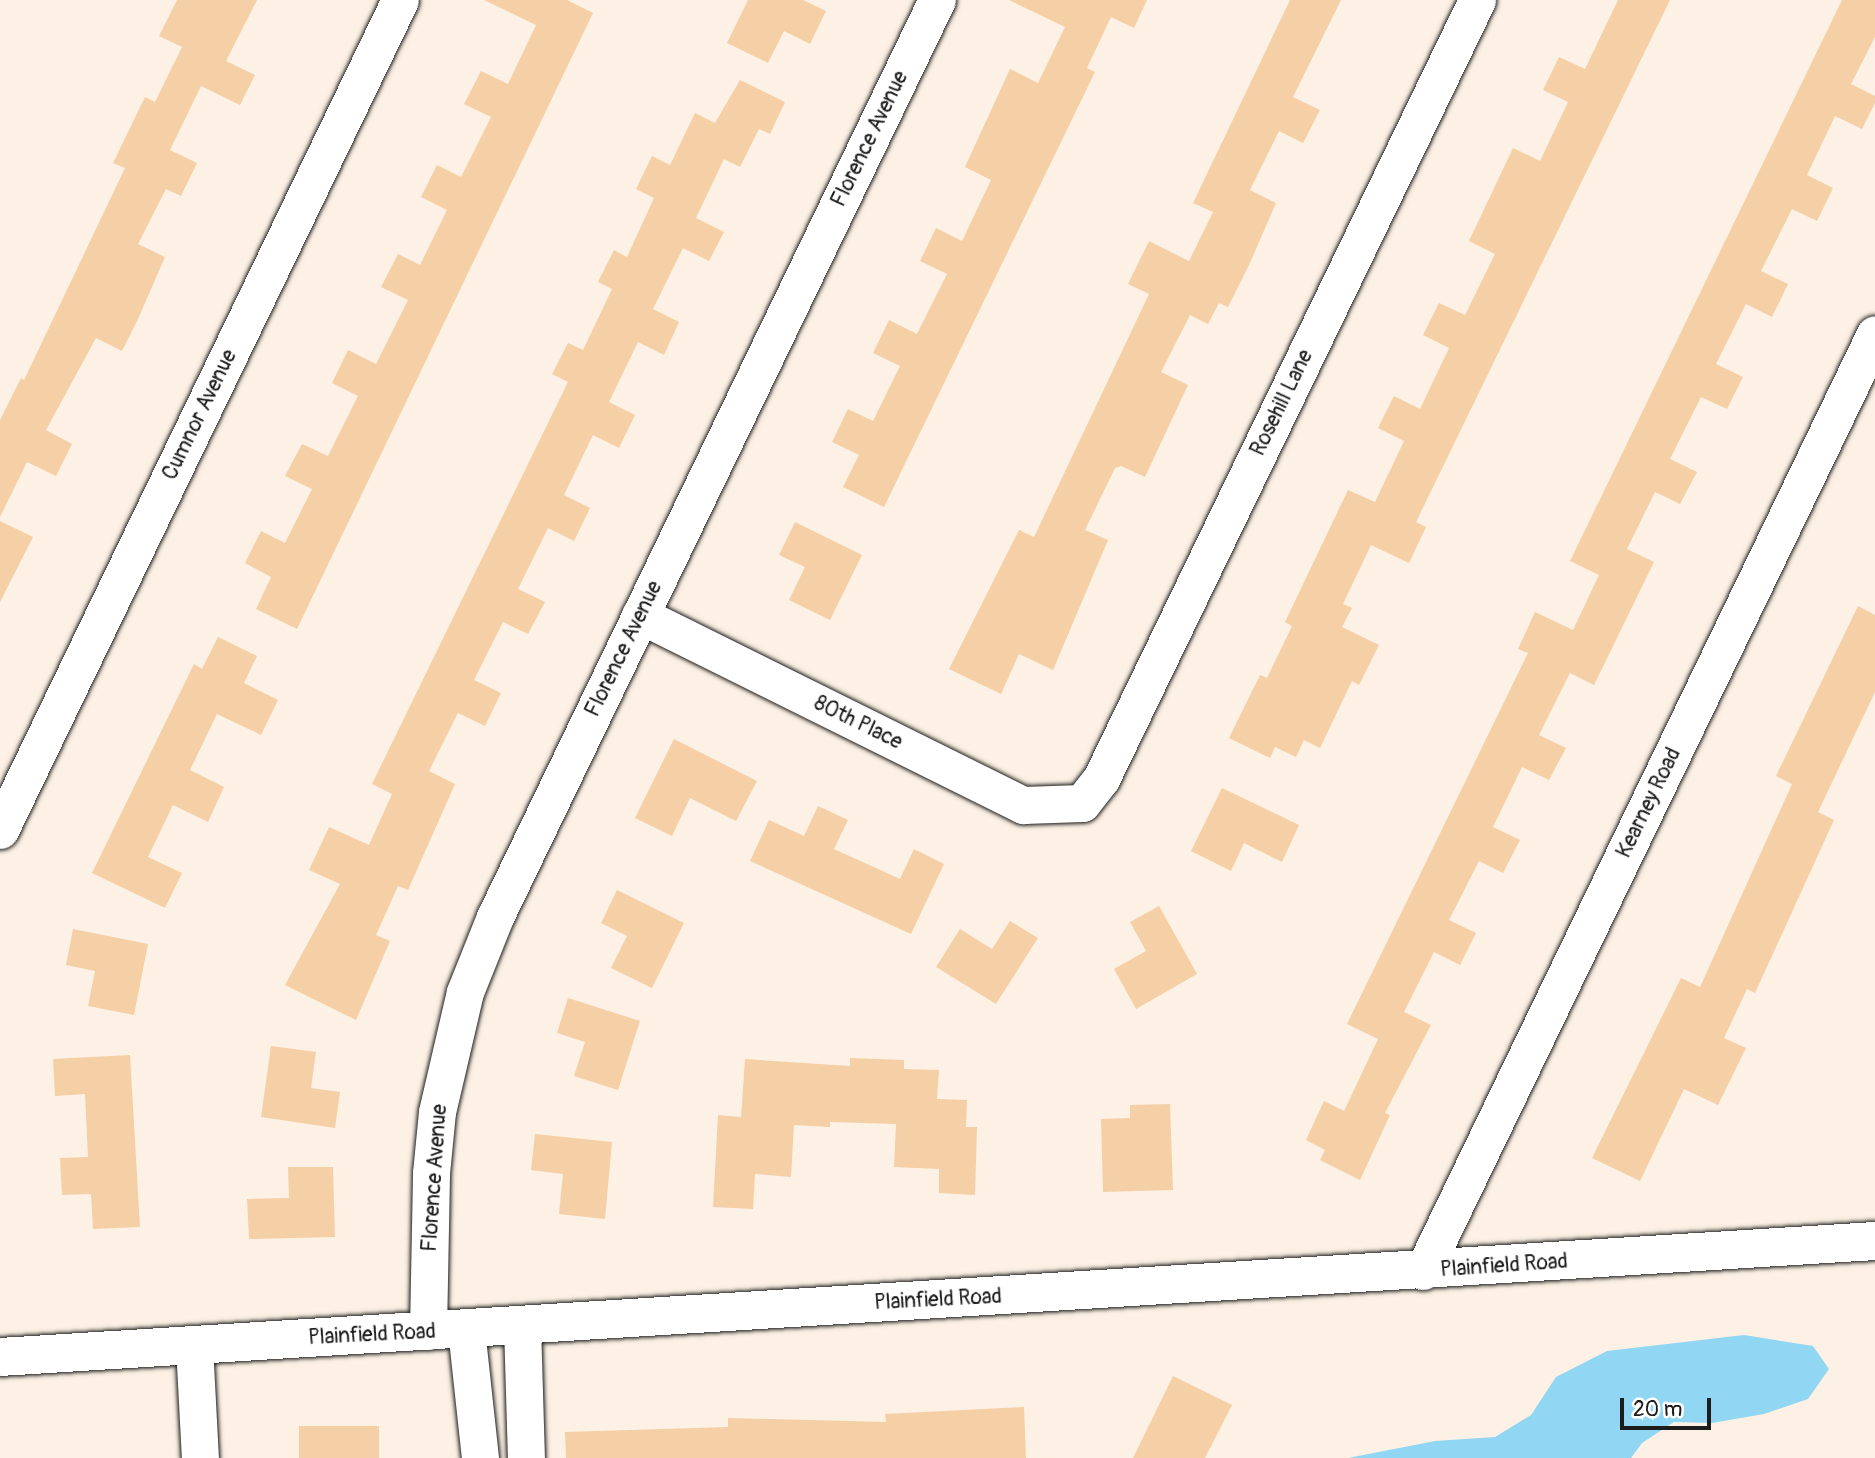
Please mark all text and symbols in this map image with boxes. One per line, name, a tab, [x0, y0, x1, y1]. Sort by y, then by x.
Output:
street label: Florence Avenue	[826, 67, 914, 211]
street label: Cumnor Avenue	[158, 346, 242, 484]
street label: Rosehill Lane	[1246, 346, 1318, 460]
street label: Florence Avenue	[580, 577, 668, 721]
street label: 80th Place	[810, 691, 906, 755]
street label: Kearney Road	[1611, 744, 1687, 862]
street label: Florence Avenue	[417, 1103, 453, 1253]
street label: Plainfield Road	[1439, 1249, 1569, 1283]
street label: Plainfield Road	[874, 1284, 1002, 1316]
street label: Plainfield Road	[308, 1319, 436, 1351]
scale bar	[1623, 1384, 1714, 1428]
text: 20 m	[1633, 1396, 1682, 1423]

